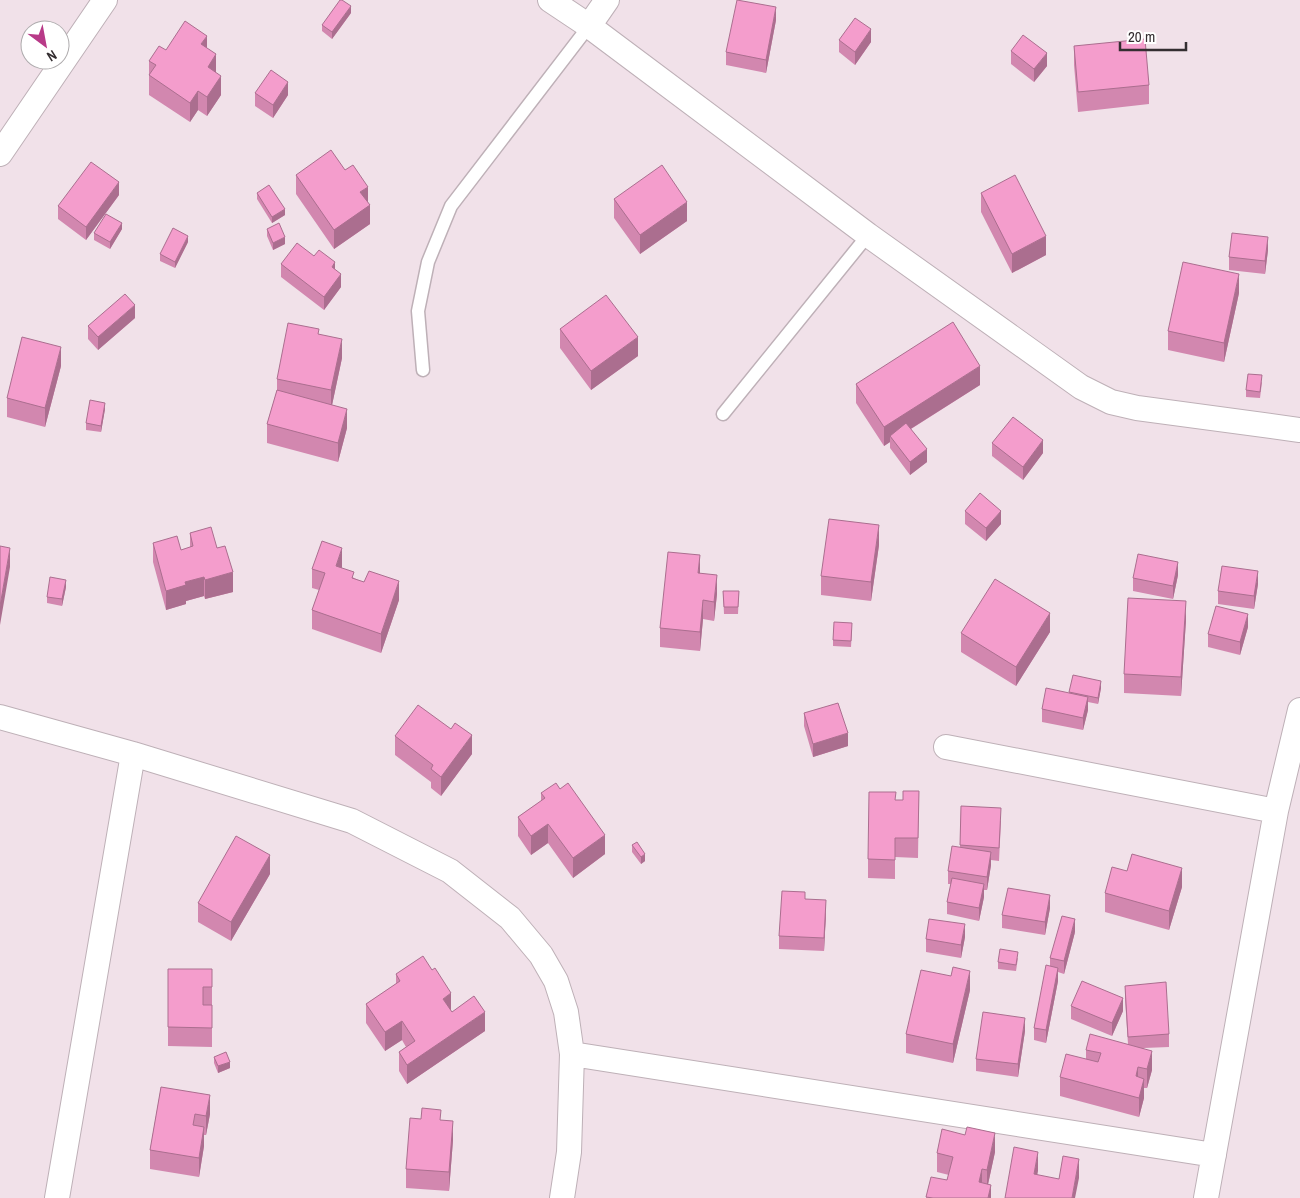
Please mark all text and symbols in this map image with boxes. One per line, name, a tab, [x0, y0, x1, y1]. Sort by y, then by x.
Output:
north arrow	[20, 20, 70, 70]
scale bar	[1120, 20, 1186, 52]
text: 20 m	[1128, 26, 1155, 47]
text: N	[44, 46, 60, 66]

